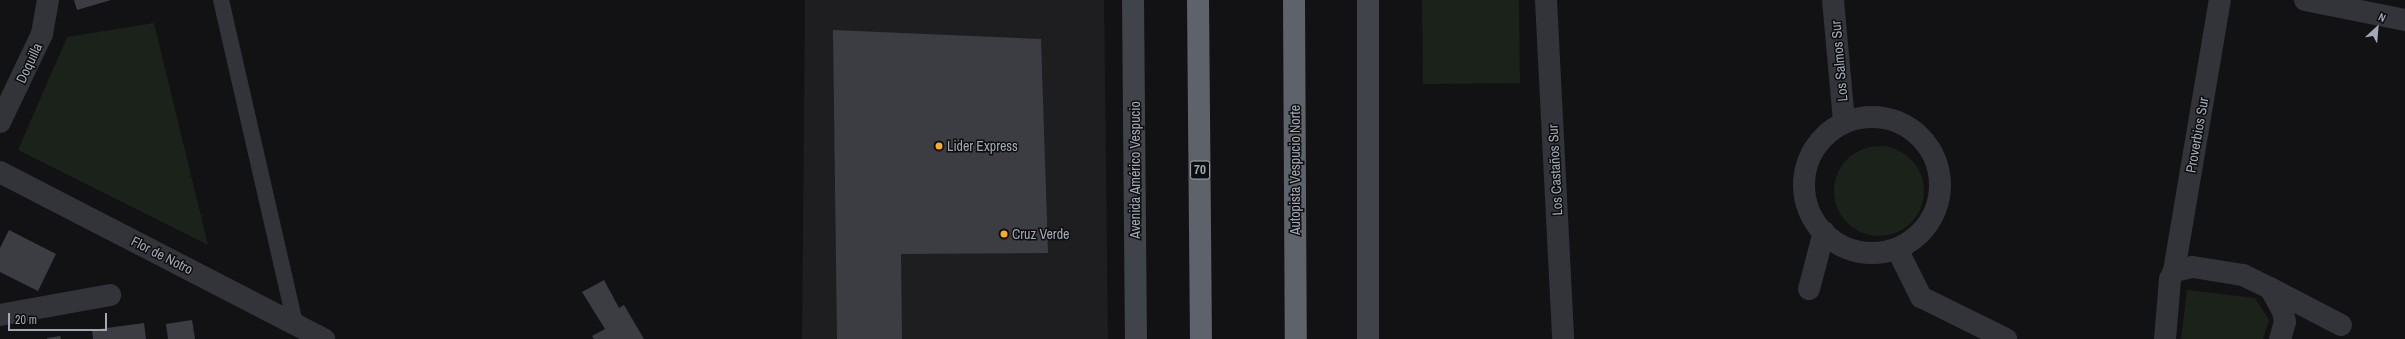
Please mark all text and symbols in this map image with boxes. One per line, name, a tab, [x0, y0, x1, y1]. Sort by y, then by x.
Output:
north arrow	[2357, 8, 2397, 48]
text: N	[2376, 9, 2388, 25]
street label: Los Salmos Sur	[1827, 20, 1851, 102]
street label: Doquilla	[12, 40, 46, 86]
street label: Proverbios Sur	[2182, 96, 2212, 174]
street label: Avenida Américo Vespucio	[1127, 101, 1143, 239]
street label: Autopista Vespucio Norte	[1287, 105, 1303, 235]
street label: Los Castaños Sur	[1544, 124, 1566, 216]
place label: Lider Express	[947, 138, 1018, 154]
marker: Lider Express	[934, 141, 944, 151]
road number: 70	[1190, 159, 1210, 181]
place label: Cruz Verde	[1012, 226, 1069, 242]
marker: Cruz Verde	[999, 229, 1009, 239]
street label: Flor de Notro	[128, 232, 196, 278]
scale bar	[10, 305, 109, 331]
text: 20 m	[15, 312, 37, 328]

